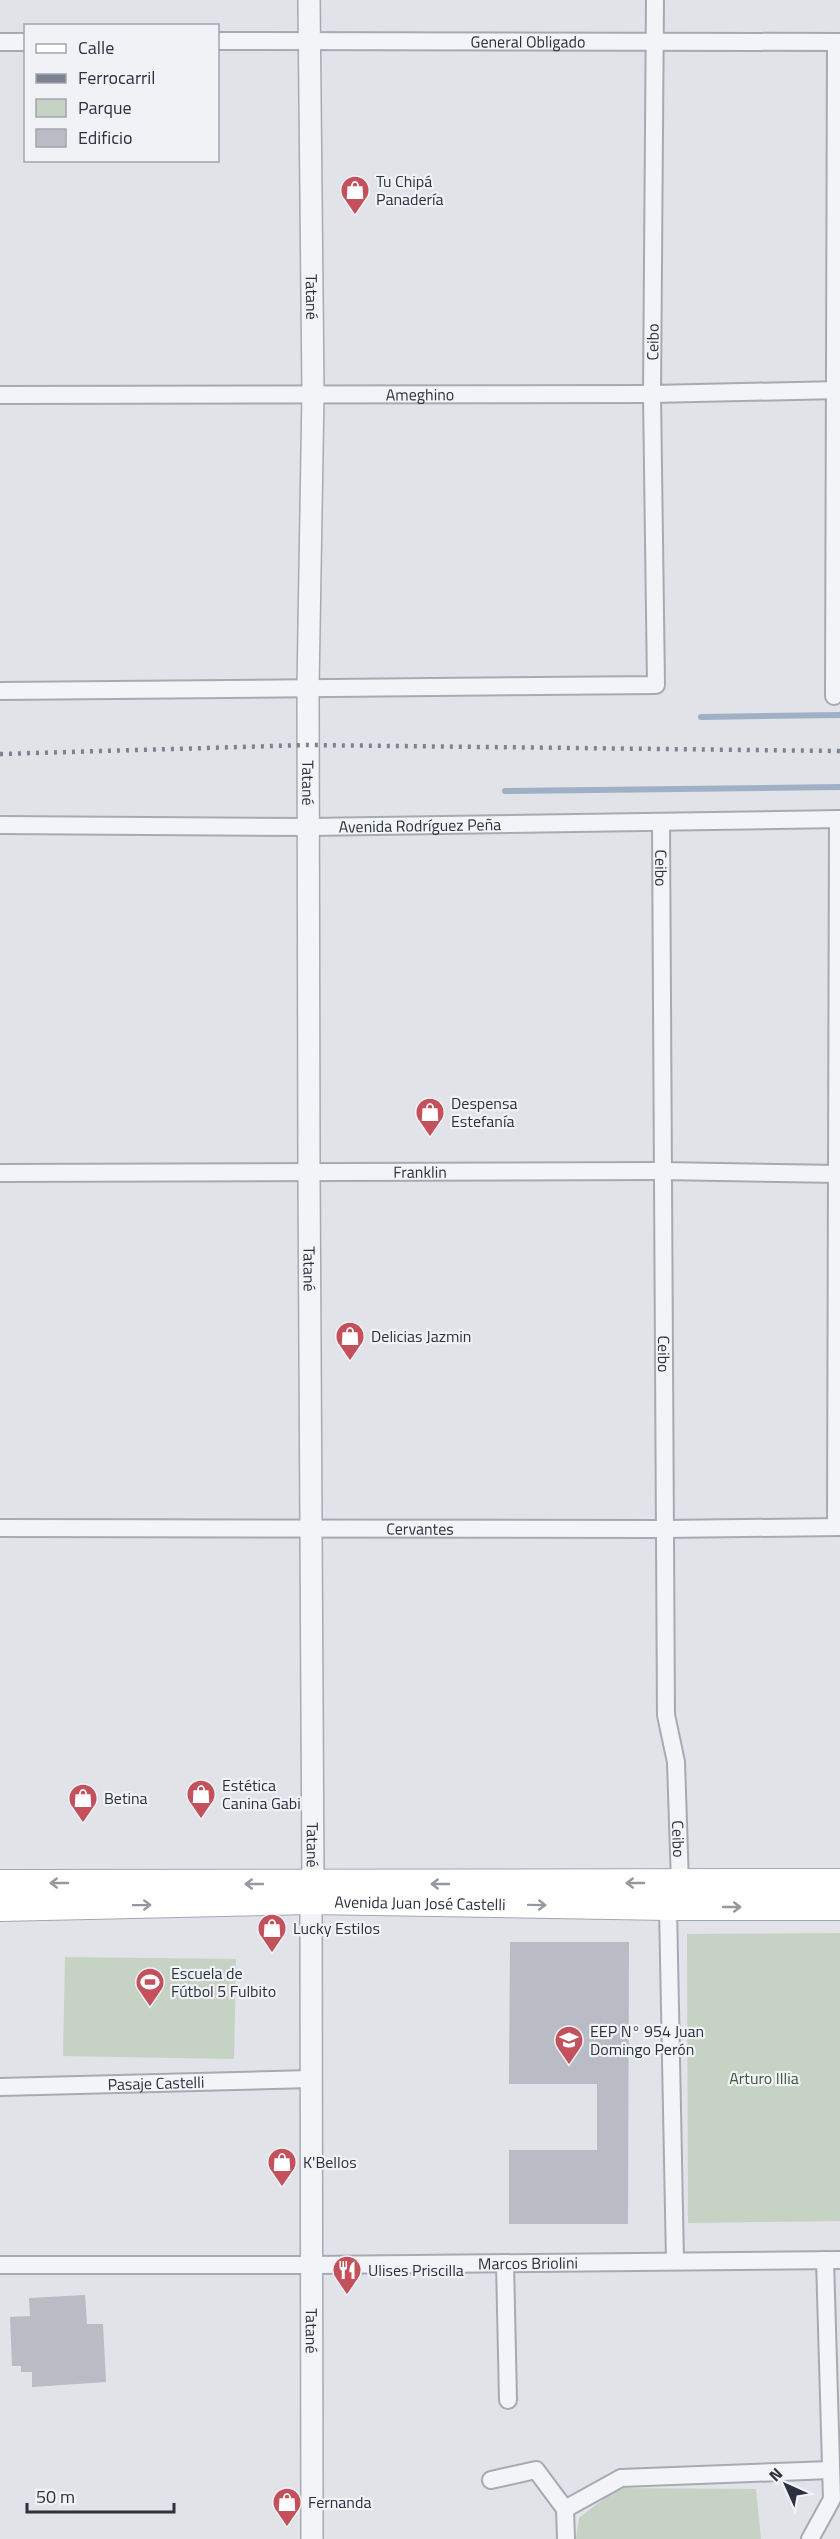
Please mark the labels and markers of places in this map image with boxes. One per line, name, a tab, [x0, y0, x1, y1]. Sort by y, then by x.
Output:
place label: Tu Chipá Panadería	[376, 169, 444, 211]
shop icon: Tu Chipá Panadería	[339, 174, 371, 216]
place label: Despensa Estefanía	[451, 1091, 517, 1133]
shop icon: Despensa Estefanía	[414, 1096, 446, 1138]
shop icon: Delicias Jazmin	[334, 1320, 366, 1362]
place label: Delicias Jazmin	[371, 1324, 471, 1348]
place label: Estética Canina Gabi	[222, 1773, 301, 1815]
shop icon: Estética Canina Gabi	[185, 1778, 217, 1820]
shop icon: Betina	[67, 1782, 99, 1824]
place label: Betina	[104, 1786, 148, 1810]
shop icon: Lucky Estilos	[256, 1912, 288, 1954]
place label: Lucky Estilos	[293, 1916, 380, 1940]
place label: Escuela de Fútbol 5 Fulbito	[171, 1961, 276, 2003]
sports icon: Escuela de Fútbol 5 Fulbito	[134, 1966, 166, 2008]
place label: EEP N° 954 Juan Domingo Perón	[590, 2019, 704, 2061]
school or university icon: EEP N° 954 Juan Domingo Perón	[553, 2024, 585, 2066]
shop icon: K'Bellos	[266, 2146, 298, 2188]
place label: K'Bellos	[303, 2150, 357, 2174]
restaurant icon: Ulises Priscilla	[331, 2254, 363, 2296]
place label: Ulises Priscilla	[368, 2258, 464, 2282]
shop icon: Fernanda	[271, 2486, 303, 2528]
place label: Fernanda	[308, 2490, 371, 2514]

